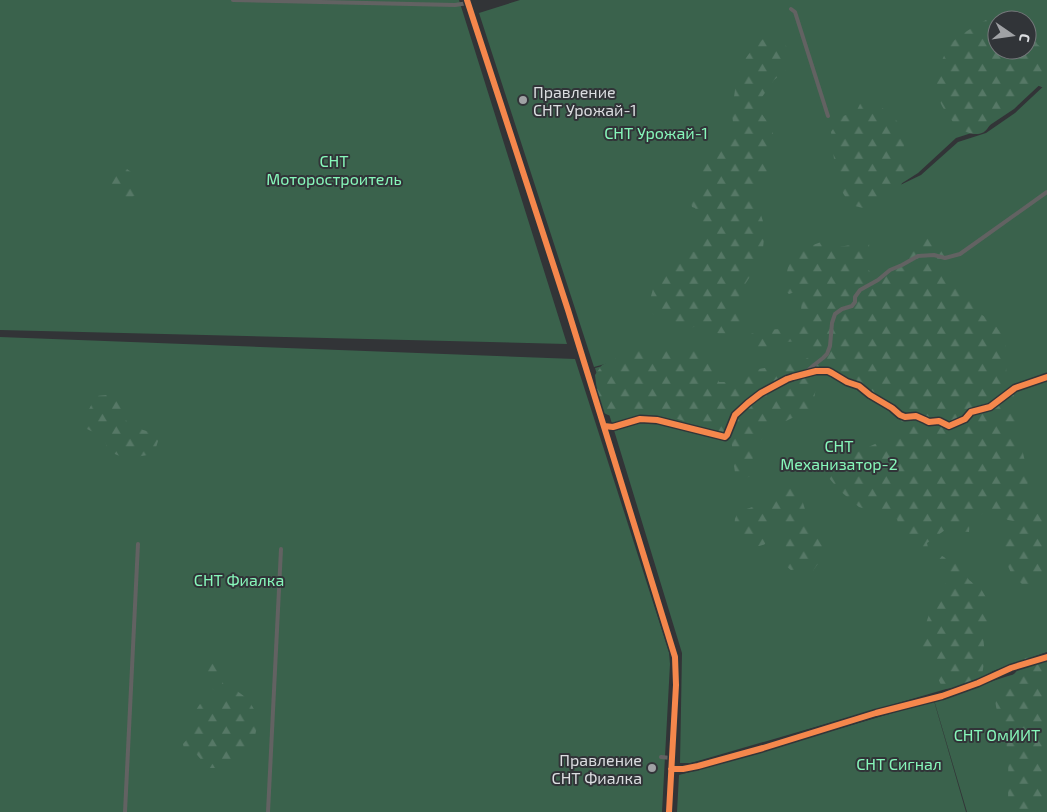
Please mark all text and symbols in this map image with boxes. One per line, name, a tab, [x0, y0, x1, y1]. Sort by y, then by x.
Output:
north arrow	[987, 10, 1037, 60]
text: С	[1016, 32, 1034, 44]
place label: Правление СНТ Урожай-1	[533, 82, 637, 119]
marker: Правление СНТ Урожай-1	[517, 94, 529, 106]
park label: СНТ Урожай-1	[604, 123, 708, 142]
park label: СНТ Моторостроитель	[266, 151, 402, 188]
park label: СНТ Механизатор-2	[780, 436, 898, 473]
park label: СНТ Фиалка	[194, 570, 284, 589]
park label: СНТ ОмИИТ	[954, 725, 1040, 744]
place label: Правление СНТ Фиалка	[552, 750, 642, 787]
park label: СНТ Сигнал	[856, 754, 942, 773]
marker: Правление СНТ Фиалка	[646, 762, 658, 774]

